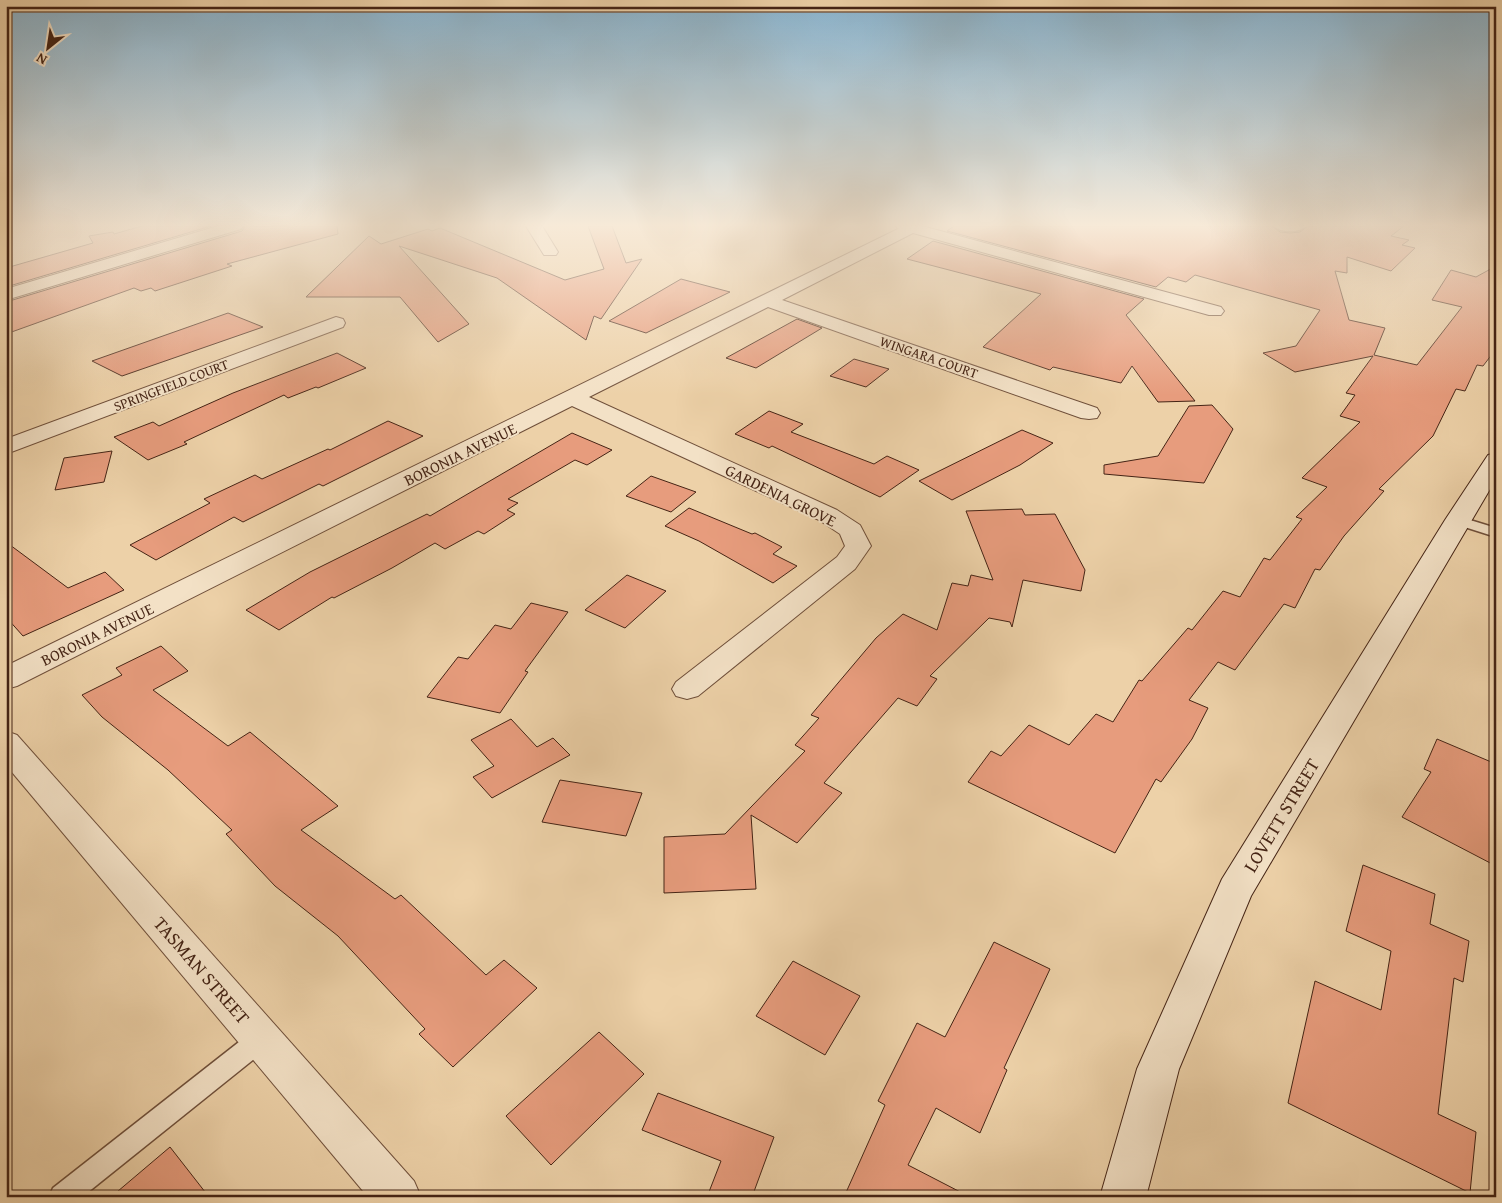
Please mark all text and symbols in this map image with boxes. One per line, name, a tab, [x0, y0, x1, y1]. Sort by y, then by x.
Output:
north arrow	[22, 22, 72, 72]
text: N	[32, 48, 51, 70]
street label: WINGARA COURT	[877, 331, 981, 383]
street label: SPRINGFIELD COURT	[111, 354, 232, 416]
street label: BORONIA AVENUE	[400, 416, 520, 492]
street label: GARDENIA GROVE	[721, 458, 841, 532]
street label: BORONIA AVENUE	[37, 596, 157, 672]
street label: LOVETT STREET	[1236, 752, 1326, 877]
street label: TASMAN STREET	[147, 910, 257, 1030]

